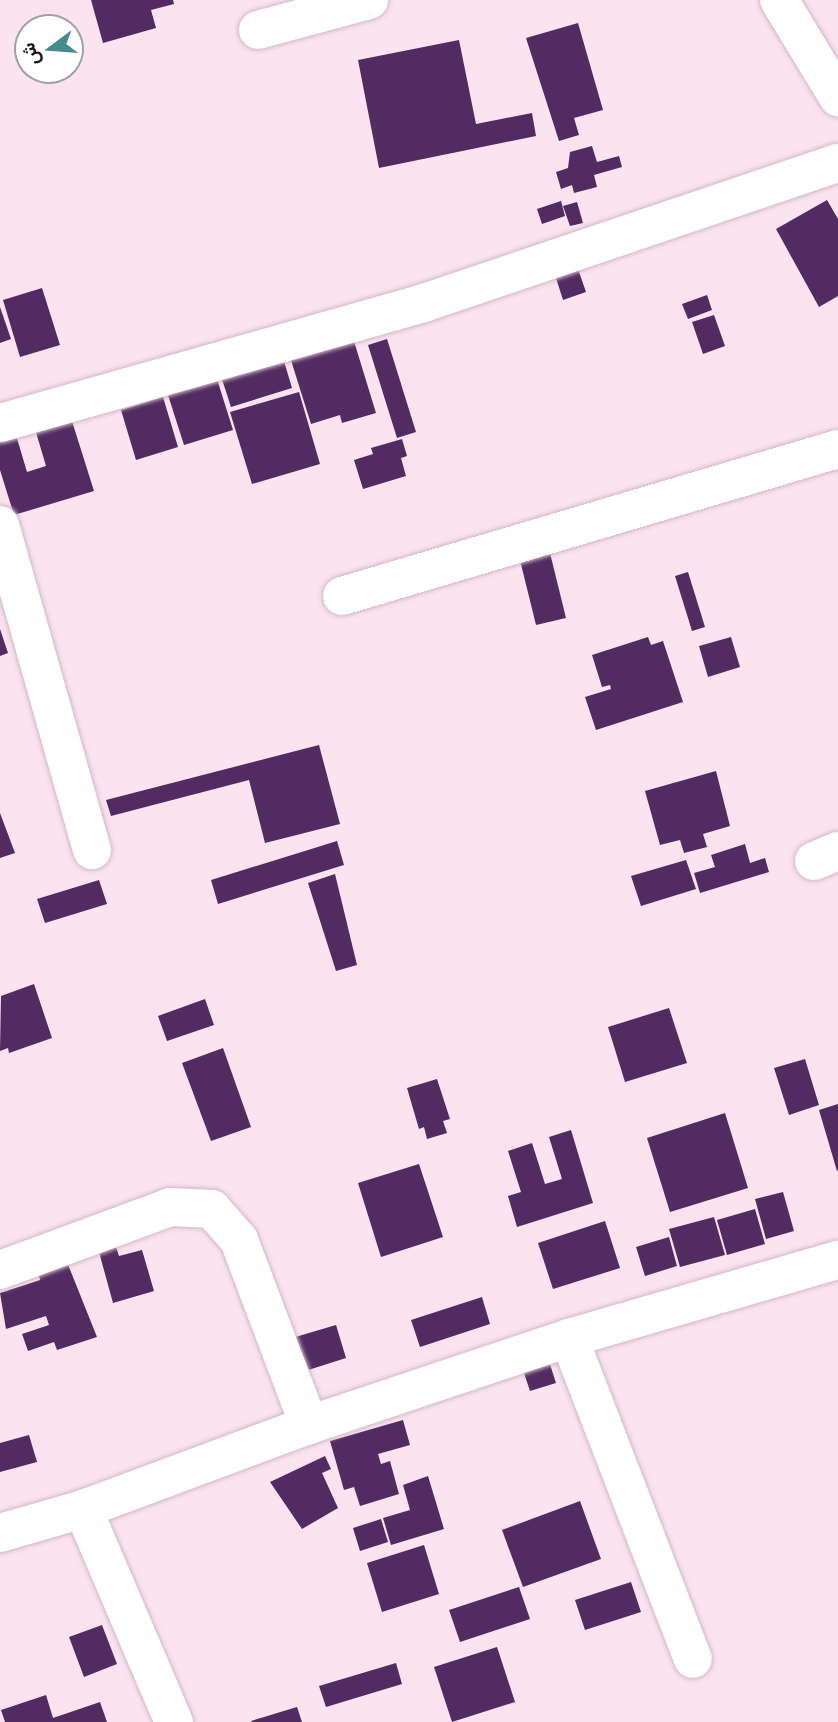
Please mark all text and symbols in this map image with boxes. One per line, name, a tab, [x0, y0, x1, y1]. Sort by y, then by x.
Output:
north arrow	[14, 14, 84, 84]
text: ش	[16, 40, 44, 69]

